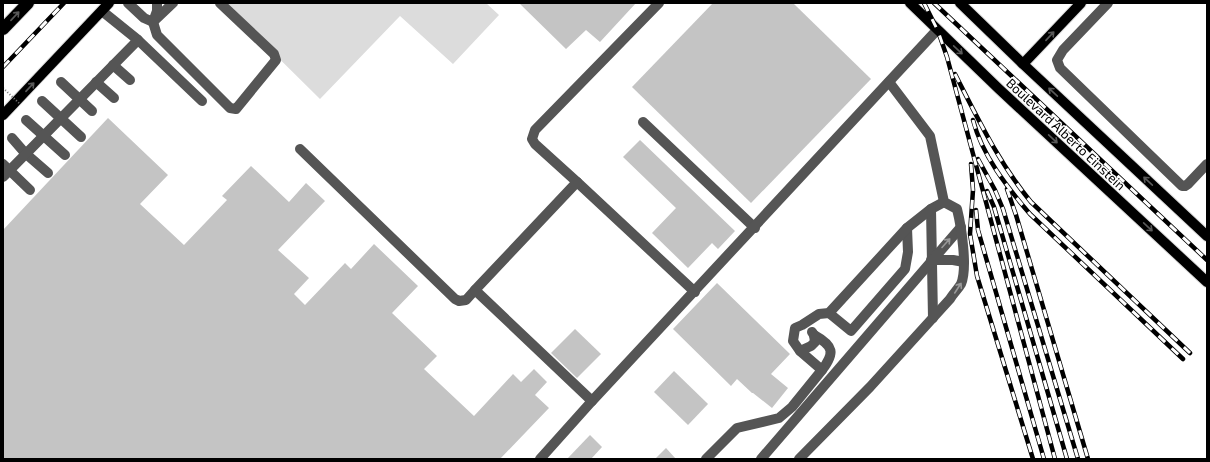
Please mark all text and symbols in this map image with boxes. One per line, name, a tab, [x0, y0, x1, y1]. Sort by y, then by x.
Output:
one-way arrow	[11, 11, 20, 21]
one-way arrow	[1045, 31, 1055, 41]
one-way arrow	[952, 45, 962, 54]
street label: Boulevard Alberto Einstein	[1003, 75, 1129, 193]
one-way arrow	[25, 82, 35, 92]
one-way arrow	[1048, 87, 1058, 97]
one-way arrow	[1047, 134, 1058, 143]
one-way arrow	[1143, 176, 1153, 185]
one-way arrow	[1143, 222, 1153, 232]
one-way arrow	[942, 238, 951, 249]
one-way arrow	[954, 282, 962, 294]

